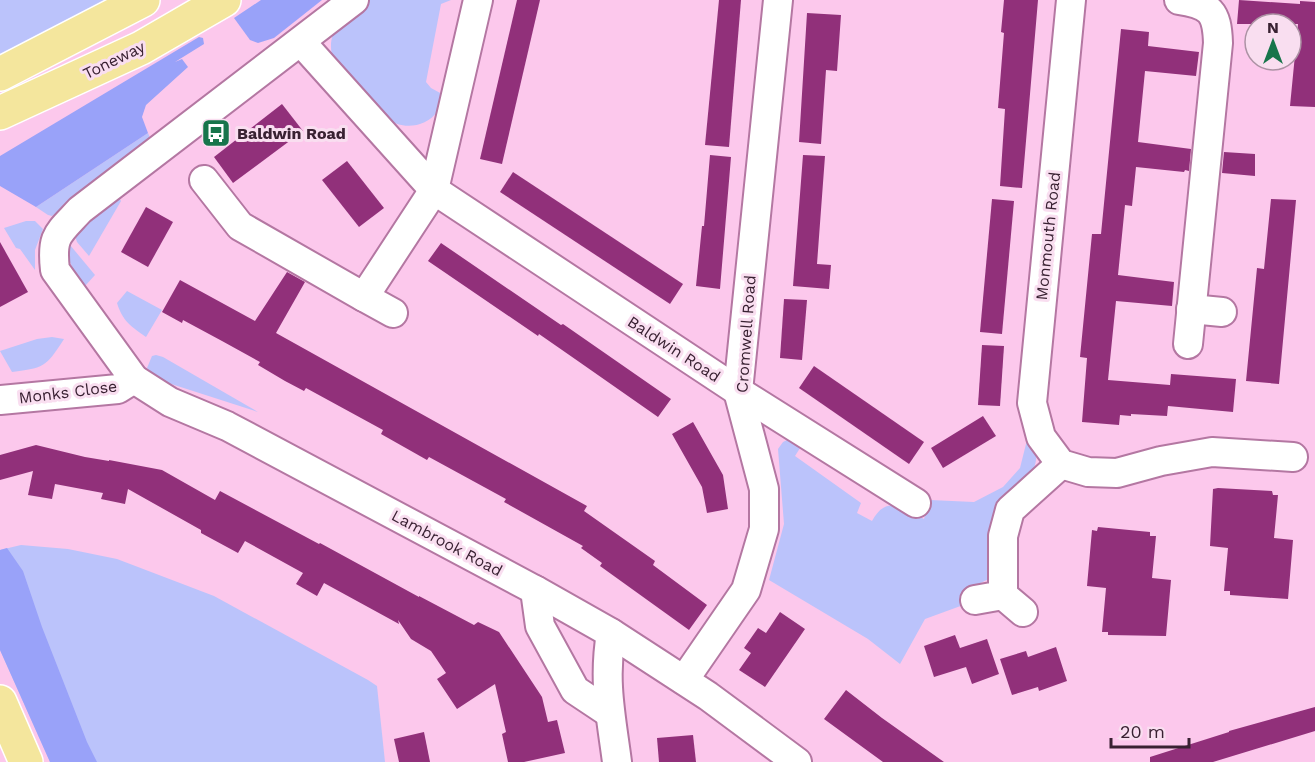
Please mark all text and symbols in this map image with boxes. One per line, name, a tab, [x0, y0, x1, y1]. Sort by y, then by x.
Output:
north arrow	[1243, 12, 1303, 72]
text: N	[1267, 18, 1279, 37]
street label: Toneway	[80, 37, 149, 83]
bus stop icon: Baldwin Road	[200, 117, 232, 149]
place label: Baldwin Road	[237, 124, 346, 143]
street label: Monmouth Road	[1032, 171, 1064, 301]
street label: Cromwell Road	[732, 274, 760, 394]
street label: Baldwin Road	[624, 312, 724, 386]
street label: Monks Close	[18, 377, 118, 407]
street label: Lambrook Road	[388, 506, 506, 580]
scale bar	[1111, 711, 1189, 749]
text: 20 m	[1120, 721, 1165, 742]

